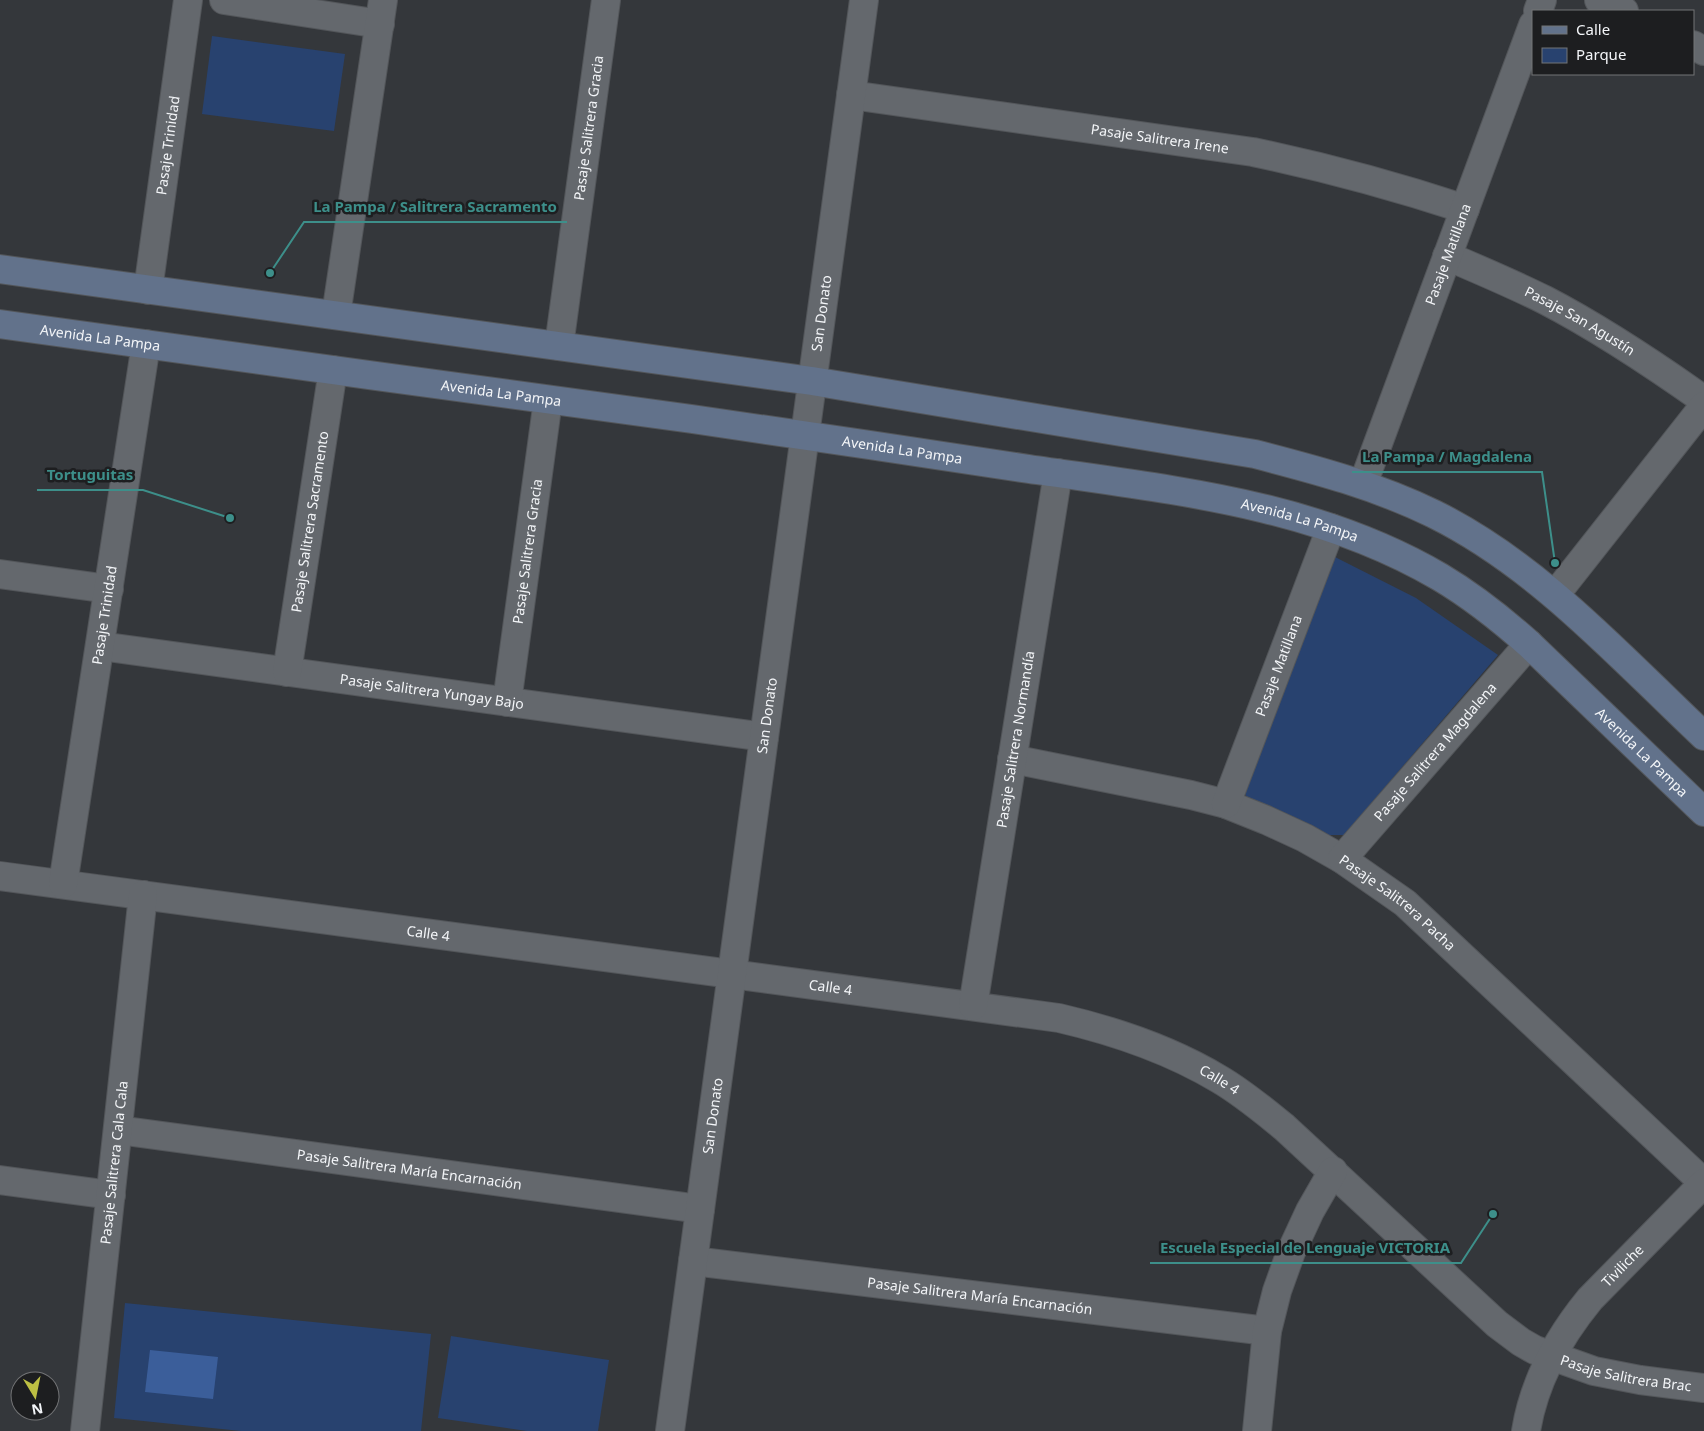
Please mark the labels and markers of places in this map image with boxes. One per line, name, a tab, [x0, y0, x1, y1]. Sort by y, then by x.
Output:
callout: La Pampa / Salitrera Sacramento	[304, 192, 567, 222]
callout: La Pampa / Magdalena	[1352, 442, 1542, 472]
callout: Tortuguitas	[37, 460, 143, 490]
callout: Escuela Especial de Lenguaje VICTORIA	[1150, 1233, 1461, 1263]

